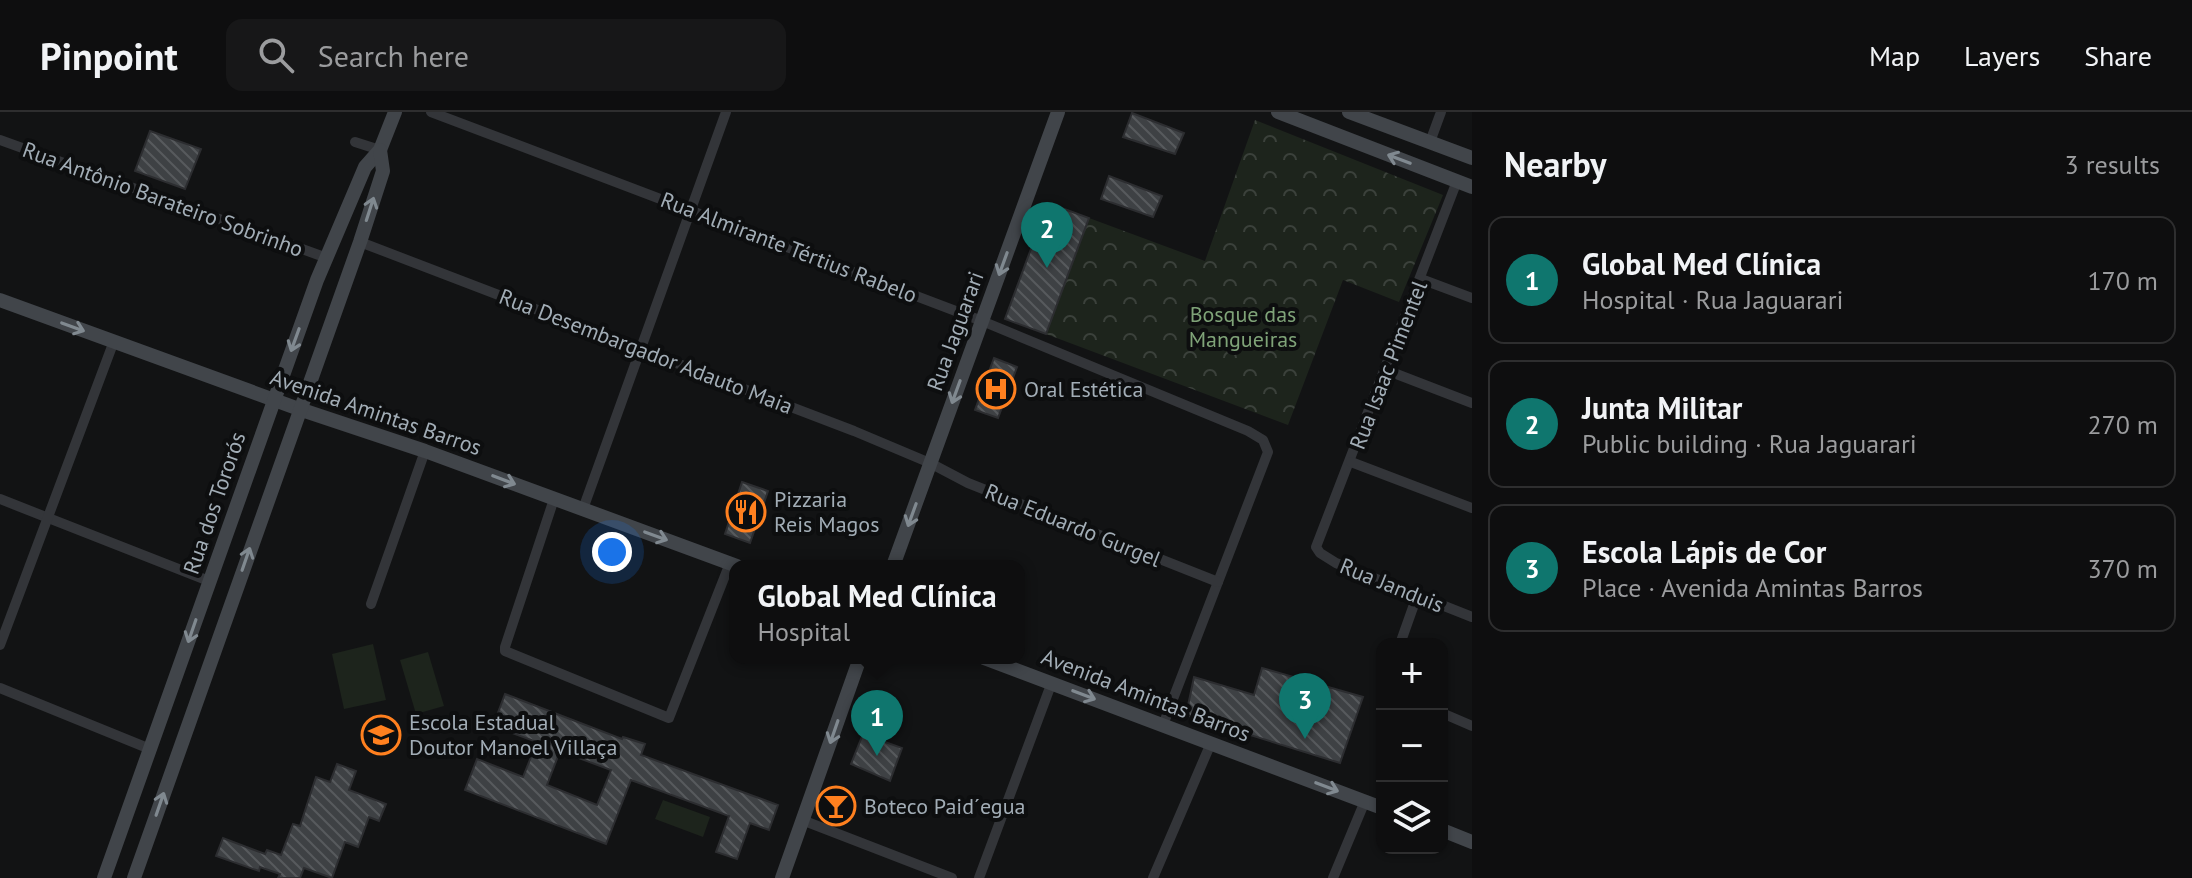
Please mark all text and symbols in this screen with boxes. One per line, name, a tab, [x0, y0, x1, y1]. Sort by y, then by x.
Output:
search box	[226, 19, 786, 91]
text: Pinpoint	[40, 31, 178, 80]
icon: search	[254, 33, 298, 77]
text: Search here	[318, 36, 469, 75]
text: Map	[1869, 37, 1920, 74]
text: Layers	[1964, 37, 2040, 74]
text: Share	[2084, 37, 2152, 74]
street label: Rua Antônio Barateiro Sobrinho	[19, 135, 307, 263]
text: Nearby	[1504, 142, 1606, 186]
text: 3 results	[2065, 148, 2160, 181]
one-way arrow	[1387, 151, 1412, 165]
street label: Rua Almirante Tértius Rabelo	[657, 185, 921, 309]
one-way arrow	[364, 196, 379, 221]
pin: 2	[1021, 202, 1073, 268]
text: Global Med Clínica	[1582, 244, 1821, 283]
one-way arrow	[995, 251, 1009, 276]
text: 1	[1525, 264, 1539, 297]
text: 170 m	[2087, 264, 2158, 297]
street label: Rua Jaguarari	[920, 267, 990, 395]
street label: Rua Isaac Pimentel	[1343, 276, 1433, 453]
street label: Rua Desembargador Adauto Maia	[495, 282, 797, 420]
text: Hospital · Rua Jaguarari	[1582, 283, 1843, 316]
park label: Bosque das Mangueiras	[1189, 300, 1297, 353]
one-way arrow	[61, 321, 85, 335]
one-way arrow	[287, 327, 302, 352]
street label: Avenida Amintas Barros	[267, 363, 485, 461]
hospital icon: Oral Estética	[975, 368, 1017, 410]
place label: Oral Estética	[1024, 375, 1143, 403]
one-way arrow	[948, 379, 962, 404]
text: Junta Militar	[1582, 388, 1742, 427]
text: 2	[1525, 408, 1539, 441]
text: 270 m	[2087, 408, 2158, 441]
text: Public building · Rua Jaguarari	[1582, 427, 1917, 460]
street label: Rua dos Tororós	[177, 428, 251, 578]
one-way arrow	[492, 474, 516, 488]
street label: Rua Eduardo Gurgel	[981, 477, 1166, 573]
place label: Pizzaria Reis Magos	[774, 485, 879, 538]
restaurant icon: Pizzaria Reis Magos	[725, 491, 767, 533]
one-way arrow	[903, 502, 918, 527]
one-way arrow	[643, 530, 668, 544]
your location	[592, 532, 632, 572]
text: Escola Lápis de Cor	[1582, 532, 1826, 571]
one-way arrow	[239, 547, 254, 572]
street label: Rua Janduis	[1336, 551, 1448, 619]
text: 3	[1525, 552, 1539, 585]
text: 370 m	[2087, 552, 2158, 585]
popup	[729, 560, 1025, 664]
text: Place · Avenida Amintas Barros	[1582, 571, 1923, 604]
text: Global Med Clínica	[757, 576, 997, 615]
text: Hospital	[757, 615, 850, 648]
one-way arrow	[183, 618, 198, 643]
map controls	[1376, 638, 1448, 854]
button: +	[1376, 638, 1448, 710]
street label: Avenida Amintas Barros	[1038, 642, 1254, 748]
pin: 3	[1279, 673, 1331, 739]
one-way arrow	[1071, 689, 1095, 703]
pin: 1	[851, 690, 903, 756]
place label: Escola Estadual Doutor Manoel Villaça	[409, 708, 617, 761]
button: −	[1376, 710, 1448, 782]
school or university icon: Escola Estadual Doutor Manoel Villaça	[360, 714, 402, 756]
one-way arrow	[825, 719, 840, 744]
one-way arrow	[1314, 781, 1339, 795]
button: layers	[1376, 782, 1448, 854]
bar icon: Boteco Paid´egua	[815, 785, 857, 827]
one-way arrow	[153, 792, 168, 817]
place label: Boteco Paid´egua	[864, 792, 1025, 820]

